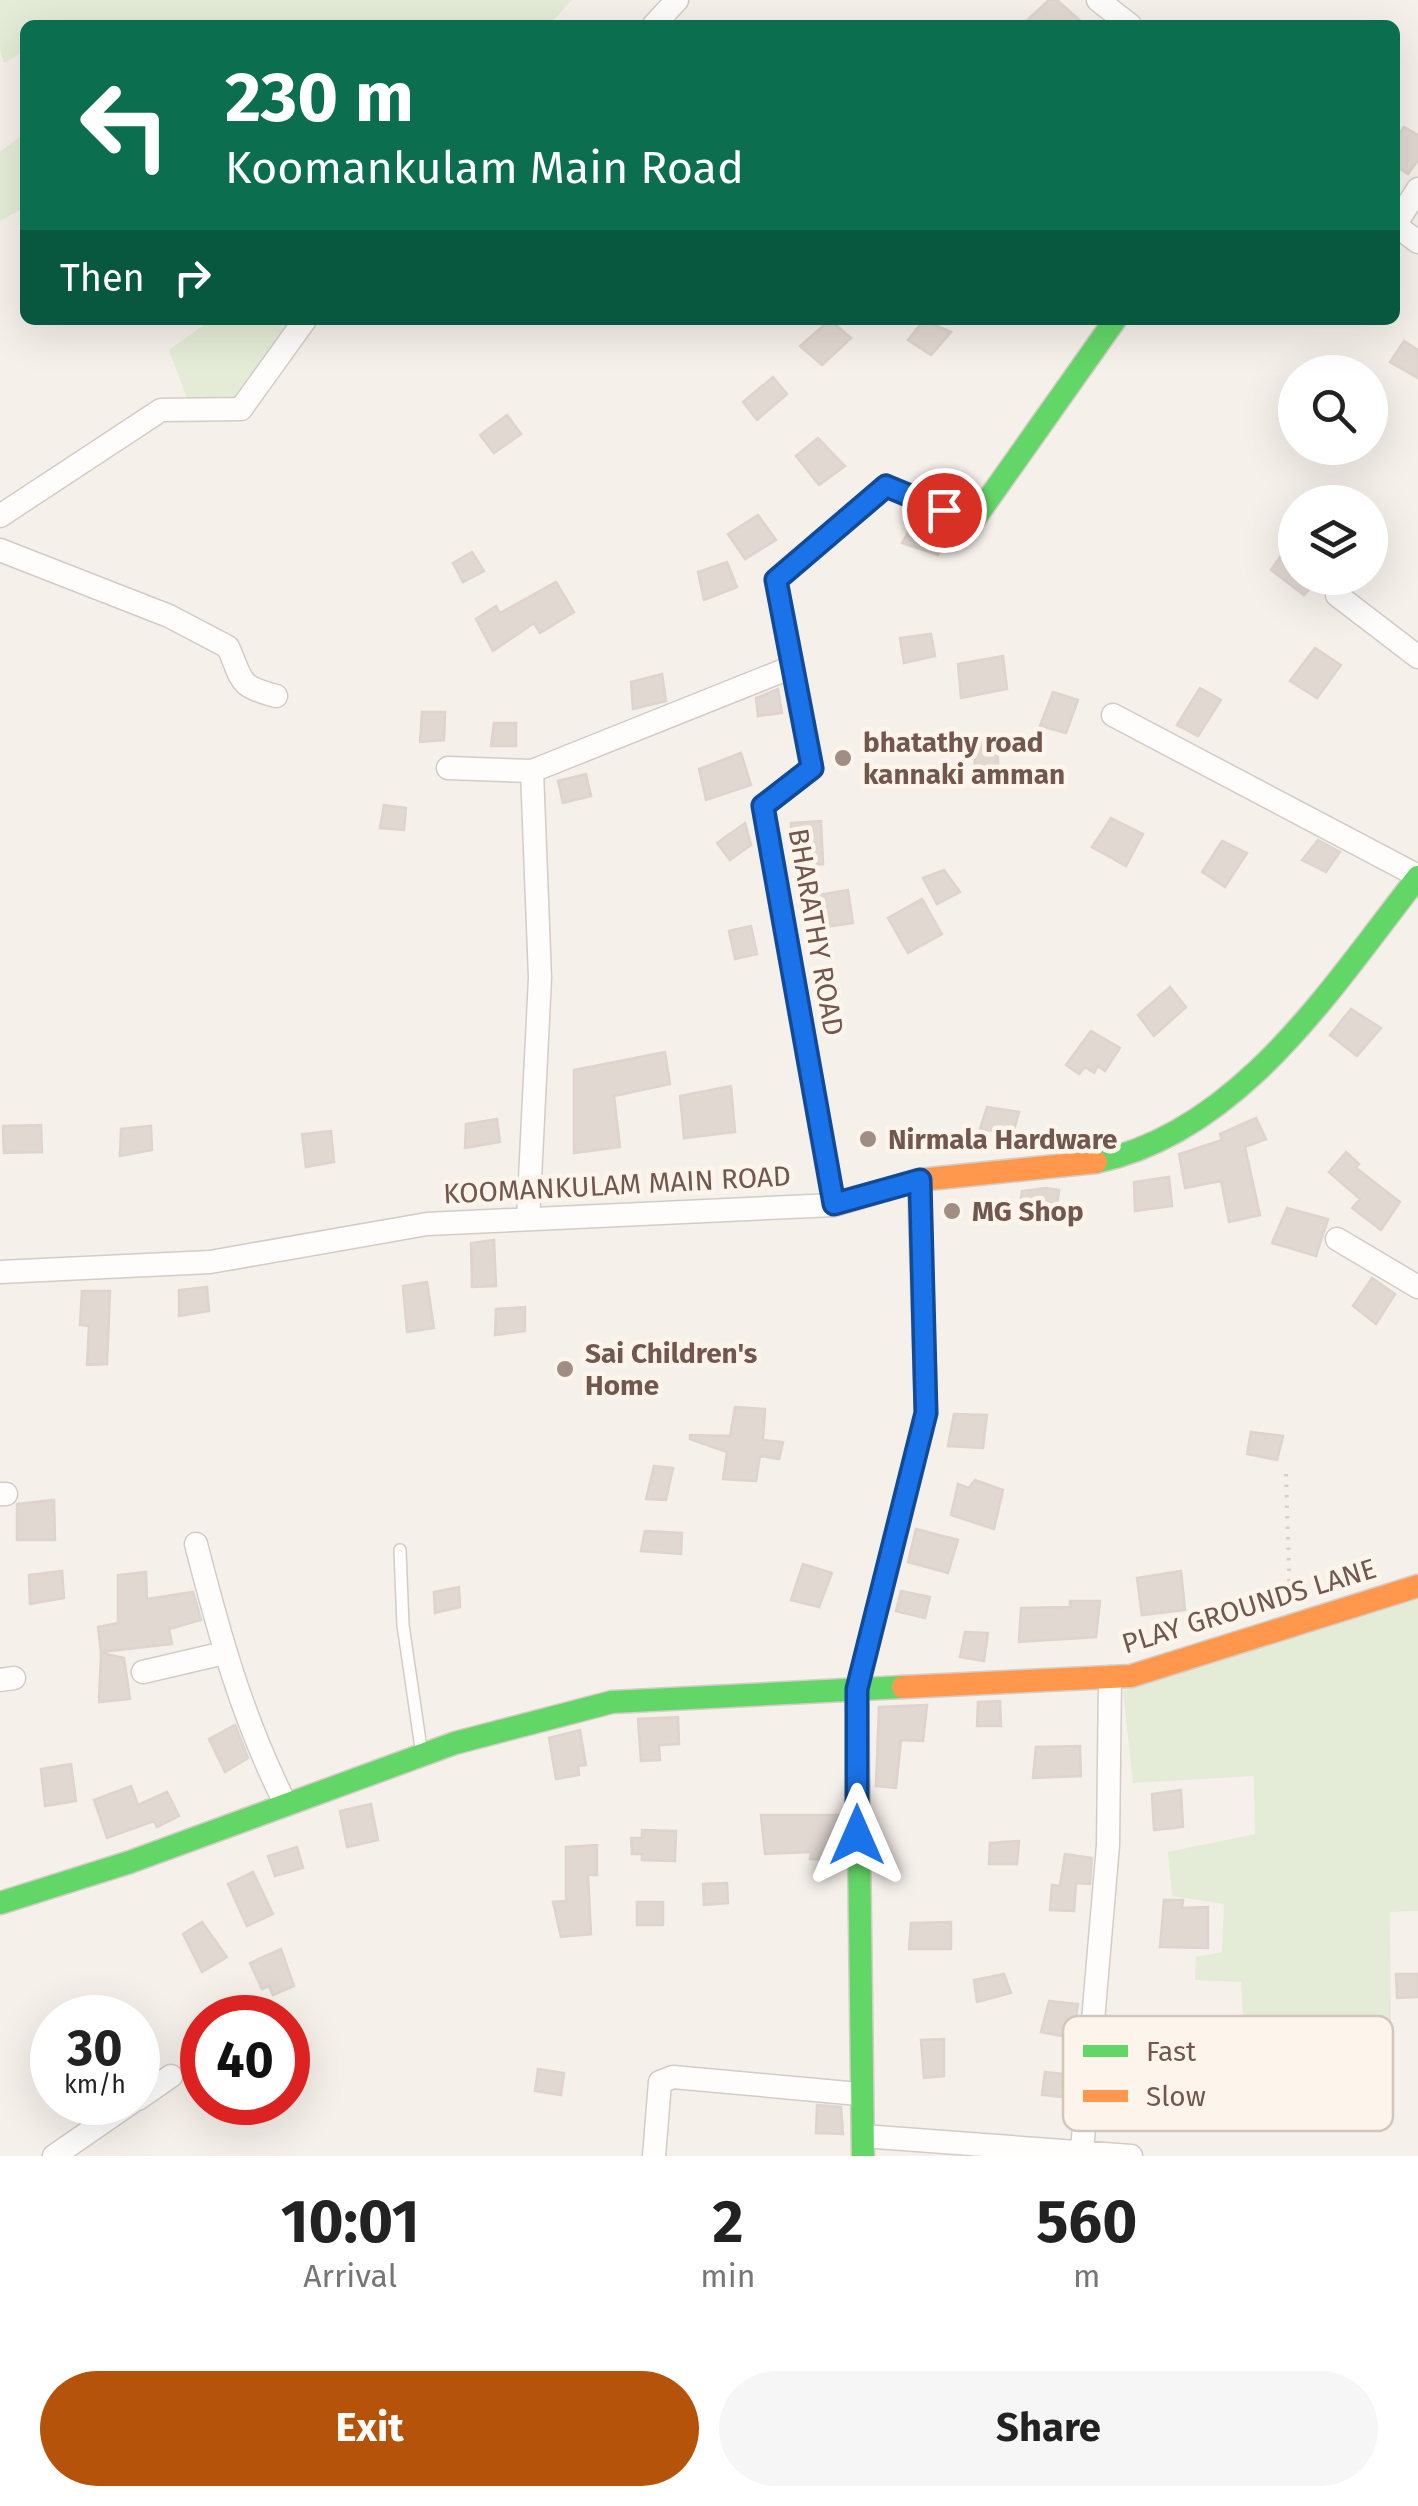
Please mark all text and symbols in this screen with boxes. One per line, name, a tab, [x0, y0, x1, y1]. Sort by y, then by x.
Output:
text: 230 m	[225, 56, 414, 140]
icon: left	[60, 60, 190, 190]
text: Koomankulam Main Road	[225, 141, 744, 195]
icon: right	[165, 250, 220, 305]
text: Then	[60, 255, 145, 301]
map controls	[1278, 355, 1388, 595]
button: search	[1278, 355, 1388, 465]
pin	[902, 468, 987, 553]
icon: arrive	[917, 483, 972, 538]
button: layers	[1278, 485, 1388, 595]
place label: bhatathy road kannaki amman	[863, 726, 1065, 791]
marker: bhatathy road kannaki amman	[832, 747, 854, 769]
street label: BHARATHY ROAD	[782, 826, 850, 1038]
place label: Nirmala Hardware	[888, 1123, 1118, 1156]
marker: Nirmala Hardware	[857, 1128, 879, 1150]
street label: KOOMANKULAM MAIN ROAD	[442, 1159, 792, 1211]
place label: MG Shop	[972, 1195, 1084, 1228]
marker: MG Shop	[941, 1200, 963, 1222]
place label: Sai Children's Home	[585, 1337, 757, 1402]
marker: Sai Children's Home	[554, 1358, 576, 1380]
street label: PLAY GROUNDS LANE	[1118, 1552, 1380, 1660]
position arrow	[805, 1783, 909, 1887]
speed limit sign: 40	[180, 1995, 310, 2125]
legend	[1063, 2016, 1393, 2131]
text: 30	[67, 2018, 123, 2078]
text: Fast	[1146, 2035, 1197, 2068]
text: km/h	[64, 2070, 126, 2100]
text: Slow	[1146, 2080, 1206, 2113]
text: 10:01	[281, 2186, 420, 2258]
text: 2	[712, 2186, 743, 2258]
text: 560	[1036, 2186, 1137, 2258]
text: Arrival	[303, 2257, 397, 2295]
text: min	[700, 2257, 756, 2295]
text: m	[1073, 2257, 1100, 2295]
button: Exit	[40, 2371, 699, 2486]
button: Share	[719, 2371, 1378, 2486]

